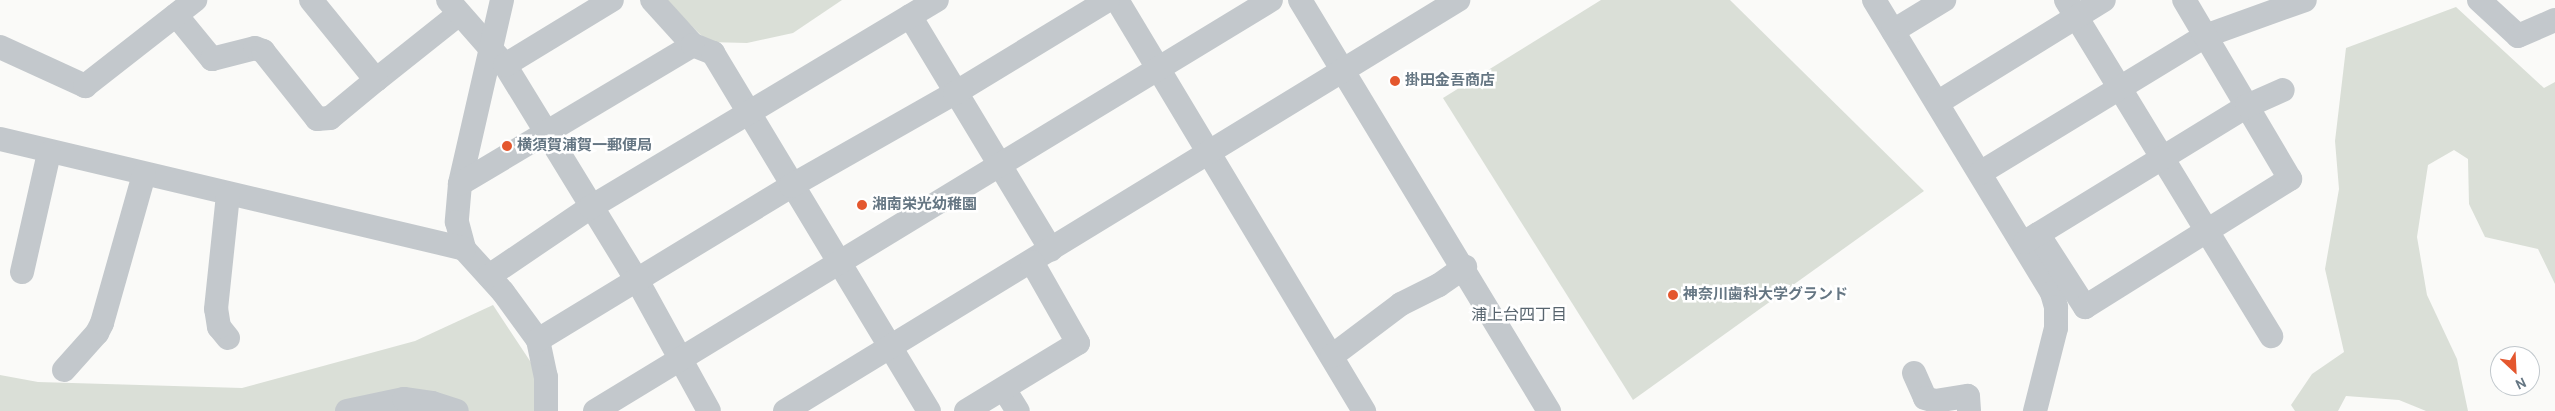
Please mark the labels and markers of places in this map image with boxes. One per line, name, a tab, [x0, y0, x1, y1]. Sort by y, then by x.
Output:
place label: 掛田金吾商店	[1405, 72, 1495, 90]
marker: 掛田金吾商店	[1389, 75, 1401, 87]
place label: 横須賀浦賀一郵便局	[517, 137, 652, 155]
marker: 横須賀浦賀一郵便局	[501, 140, 513, 152]
place label: 湘南栄光幼稚園	[872, 196, 977, 214]
marker: 湘南栄光幼稚園	[856, 199, 868, 211]
place label: 神奈川歯科大学グランド	[1683, 286, 1848, 304]
marker: 神奈川歯科大学グランド	[1667, 289, 1679, 301]

